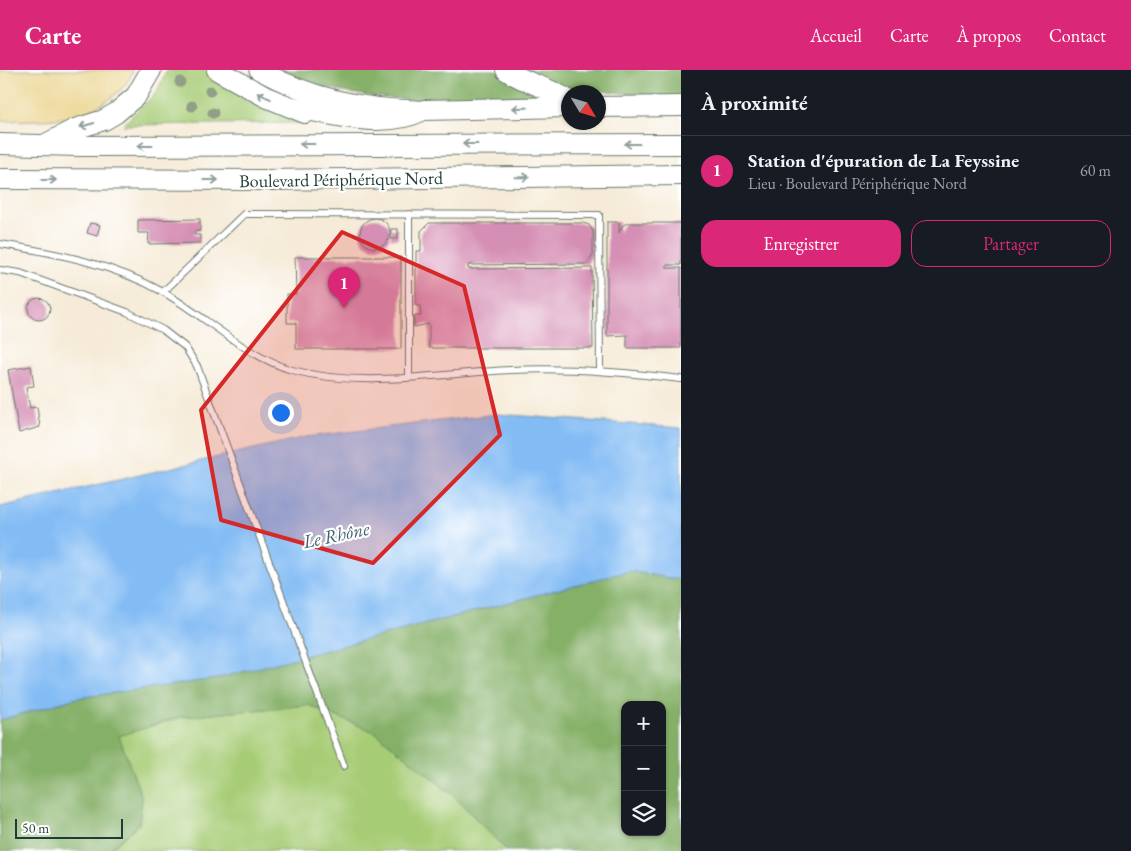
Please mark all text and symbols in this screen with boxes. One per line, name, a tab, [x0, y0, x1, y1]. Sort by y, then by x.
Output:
text: Carte	[25, 20, 81, 51]
text: Accueil	[810, 24, 862, 47]
text: Carte	[890, 24, 929, 47]
text: À propos	[957, 24, 1021, 47]
text: Contact	[1049, 24, 1106, 47]
north arrow	[561, 85, 606, 130]
text: À proximité	[701, 89, 808, 116]
one-way arrow	[257, 91, 272, 101]
one-way arrow	[512, 103, 528, 113]
one-way arrow	[79, 121, 95, 131]
one-way arrow	[462, 139, 478, 149]
one-way arrow	[625, 139, 641, 149]
one-way arrow	[300, 140, 316, 149]
one-way arrow	[137, 141, 154, 151]
text: Station d'épuration de La Feyssine	[748, 148, 1019, 173]
text: 1	[713, 160, 721, 181]
text: 60 m	[1080, 160, 1111, 181]
street label: Boulevard Périphérique Nord	[239, 166, 444, 192]
one-way arrow	[513, 172, 529, 182]
text: Lieu · Boulevard Périphérique Nord	[748, 173, 967, 194]
one-way arrow	[40, 175, 56, 185]
one-way arrow	[202, 175, 219, 185]
button: Enregistrer	[701, 220, 901, 267]
button: Partager	[911, 220, 1111, 267]
pin: 1	[328, 267, 360, 308]
your location	[268, 400, 294, 426]
water label: Le Rhône	[299, 516, 372, 554]
map controls	[621, 701, 666, 836]
button: +	[621, 701, 666, 746]
button: −	[621, 746, 666, 791]
button: layers	[621, 791, 666, 836]
scale bar	[15, 816, 122, 839]
text: 50 m	[22, 819, 49, 837]

